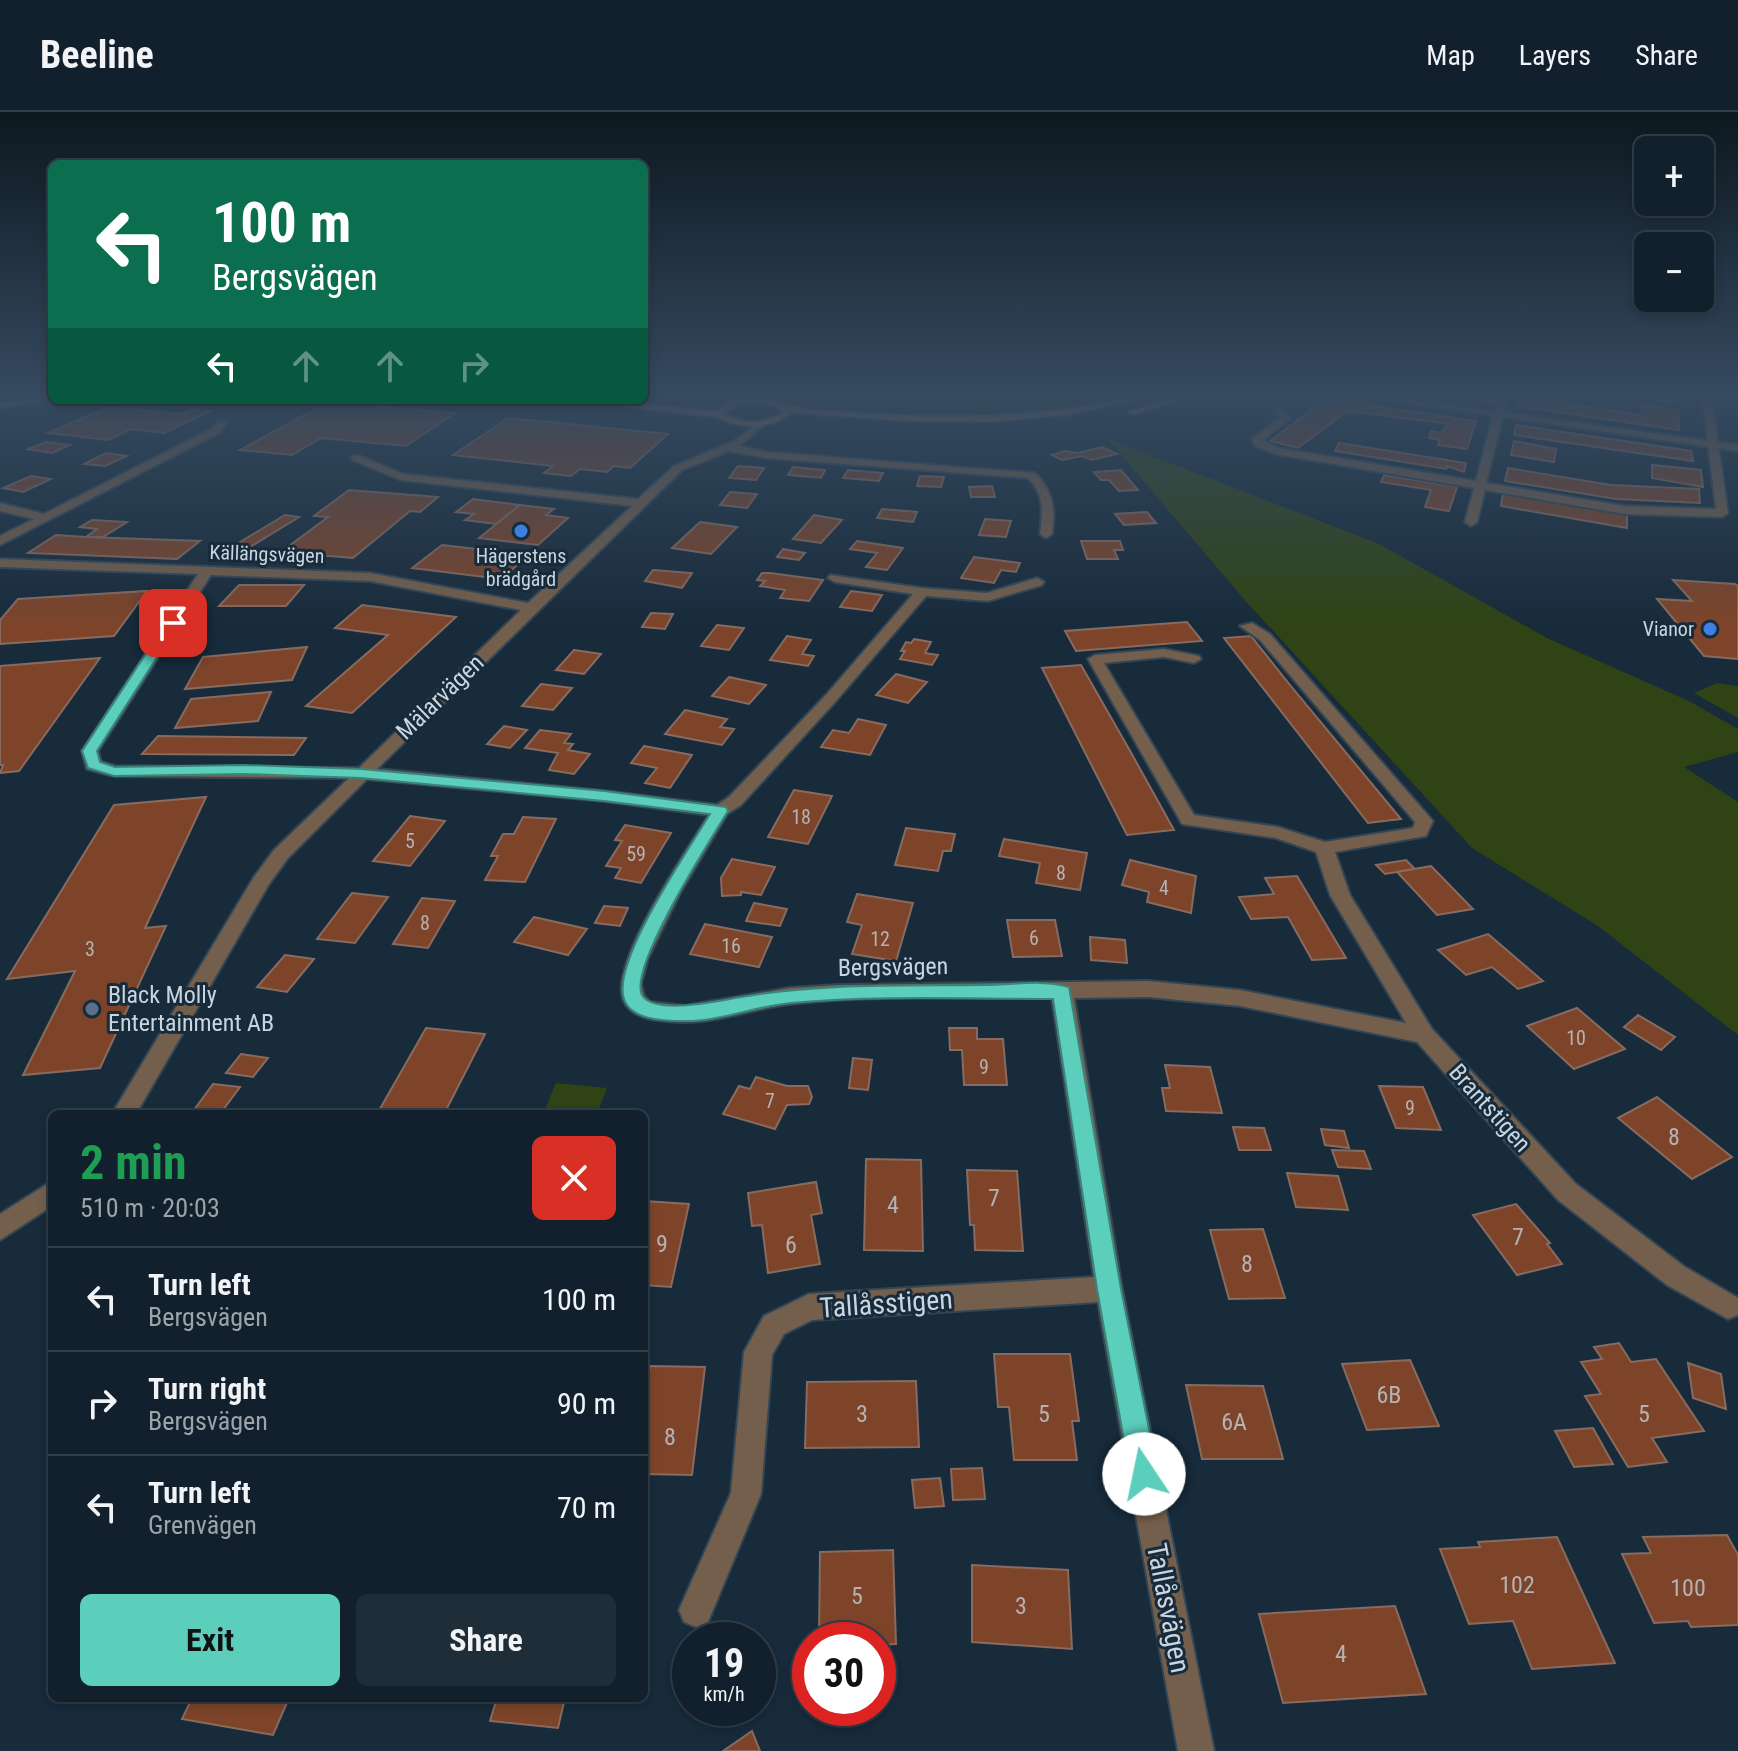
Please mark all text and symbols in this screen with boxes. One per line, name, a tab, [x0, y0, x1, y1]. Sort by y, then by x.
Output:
text: Beeline	[40, 33, 154, 77]
text: Map	[1426, 39, 1475, 72]
text: Layers	[1519, 39, 1591, 72]
text: Share	[1635, 39, 1698, 72]
map controls	[1634, 136, 1714, 312]
button: +	[1634, 136, 1714, 216]
text: 100 m	[212, 190, 351, 256]
icon: left	[80, 192, 184, 296]
button: −	[1634, 232, 1714, 312]
text: Bergsvägen	[212, 257, 378, 299]
icon: left	[200, 344, 244, 388]
icon: ahead	[284, 344, 328, 388]
icon: ahead	[368, 344, 412, 388]
icon: right	[452, 344, 496, 388]
marker: Hägerstens brädgård	[512, 522, 530, 540]
street label: Källängsvägen	[209, 540, 325, 568]
place label: Hägerstens brädgård	[476, 544, 566, 591]
pin	[139, 589, 207, 657]
icon: arrive	[151, 601, 195, 645]
place label: Vianor	[1643, 617, 1694, 641]
marker: Vianor	[1701, 620, 1719, 638]
street label: Mälarvägen	[391, 649, 489, 745]
house number: 18	[791, 805, 811, 829]
house number: 5	[405, 829, 415, 853]
house number: 59	[626, 842, 646, 866]
house number: 8	[1056, 861, 1066, 885]
house number: 4	[1159, 876, 1169, 900]
house number: 8	[420, 911, 430, 935]
house number: 6	[1029, 926, 1039, 950]
house number: 12	[870, 927, 890, 951]
house number: 16	[721, 934, 741, 958]
house number: 3	[85, 937, 95, 961]
street label: Bergsvägen	[837, 952, 949, 982]
place label: Black Molly Entertainment AB	[108, 981, 274, 1037]
marker: Black Molly Entertainment AB	[83, 1000, 101, 1018]
house number: 10	[1566, 1026, 1586, 1050]
house number: 9	[979, 1055, 989, 1079]
street label: Brantstigen	[1443, 1058, 1537, 1158]
house number: 7	[765, 1089, 775, 1113]
house number: 9	[1405, 1096, 1415, 1120]
house number: 8	[1668, 1123, 1680, 1151]
text: 2 min	[80, 1134, 187, 1191]
button: close	[532, 1136, 616, 1220]
house number: 7	[988, 1184, 1000, 1212]
house number: 4	[887, 1191, 899, 1219]
text: 510 m · 20:03	[80, 1193, 220, 1223]
house number: 7	[1512, 1223, 1524, 1251]
house number: 9	[656, 1230, 668, 1258]
house number: 6	[785, 1231, 797, 1259]
house number: 8	[1241, 1250, 1253, 1278]
text: Turn left	[148, 1267, 251, 1302]
icon: left	[80, 1277, 124, 1321]
text: 100 m	[542, 1282, 616, 1317]
street label: Tallåsstigen	[818, 1282, 954, 1325]
text: Bergsvägen	[148, 1302, 268, 1332]
text: Turn right	[148, 1371, 266, 1406]
icon: right	[80, 1381, 124, 1425]
house number: 6B	[1377, 1381, 1401, 1409]
text: 90 m	[557, 1386, 616, 1421]
house number: 3	[856, 1400, 868, 1428]
house number: 5	[1038, 1400, 1050, 1428]
house number: 5	[1638, 1400, 1650, 1428]
text: Bergsvägen	[148, 1406, 268, 1436]
house number: 6A	[1221, 1408, 1247, 1436]
house number: 8	[664, 1423, 676, 1451]
position arrow	[1102, 1432, 1186, 1516]
text: Turn left	[148, 1475, 251, 1510]
icon: left	[80, 1485, 124, 1529]
text: 70 m	[557, 1490, 616, 1525]
text: Grenvägen	[148, 1510, 257, 1540]
street label: Tallåsvägen	[1140, 1541, 1197, 1676]
house number: 102	[1499, 1571, 1535, 1599]
house number: 100	[1670, 1574, 1706, 1602]
house number: 5	[851, 1582, 863, 1610]
house number: 3	[1015, 1592, 1027, 1620]
button: Exit	[80, 1594, 340, 1686]
button: Share	[356, 1594, 616, 1686]
speed limit sign: 30	[792, 1622, 896, 1726]
text: 19	[704, 1640, 744, 1687]
house number: 4	[1335, 1640, 1347, 1668]
text: km/h	[703, 1682, 745, 1706]

